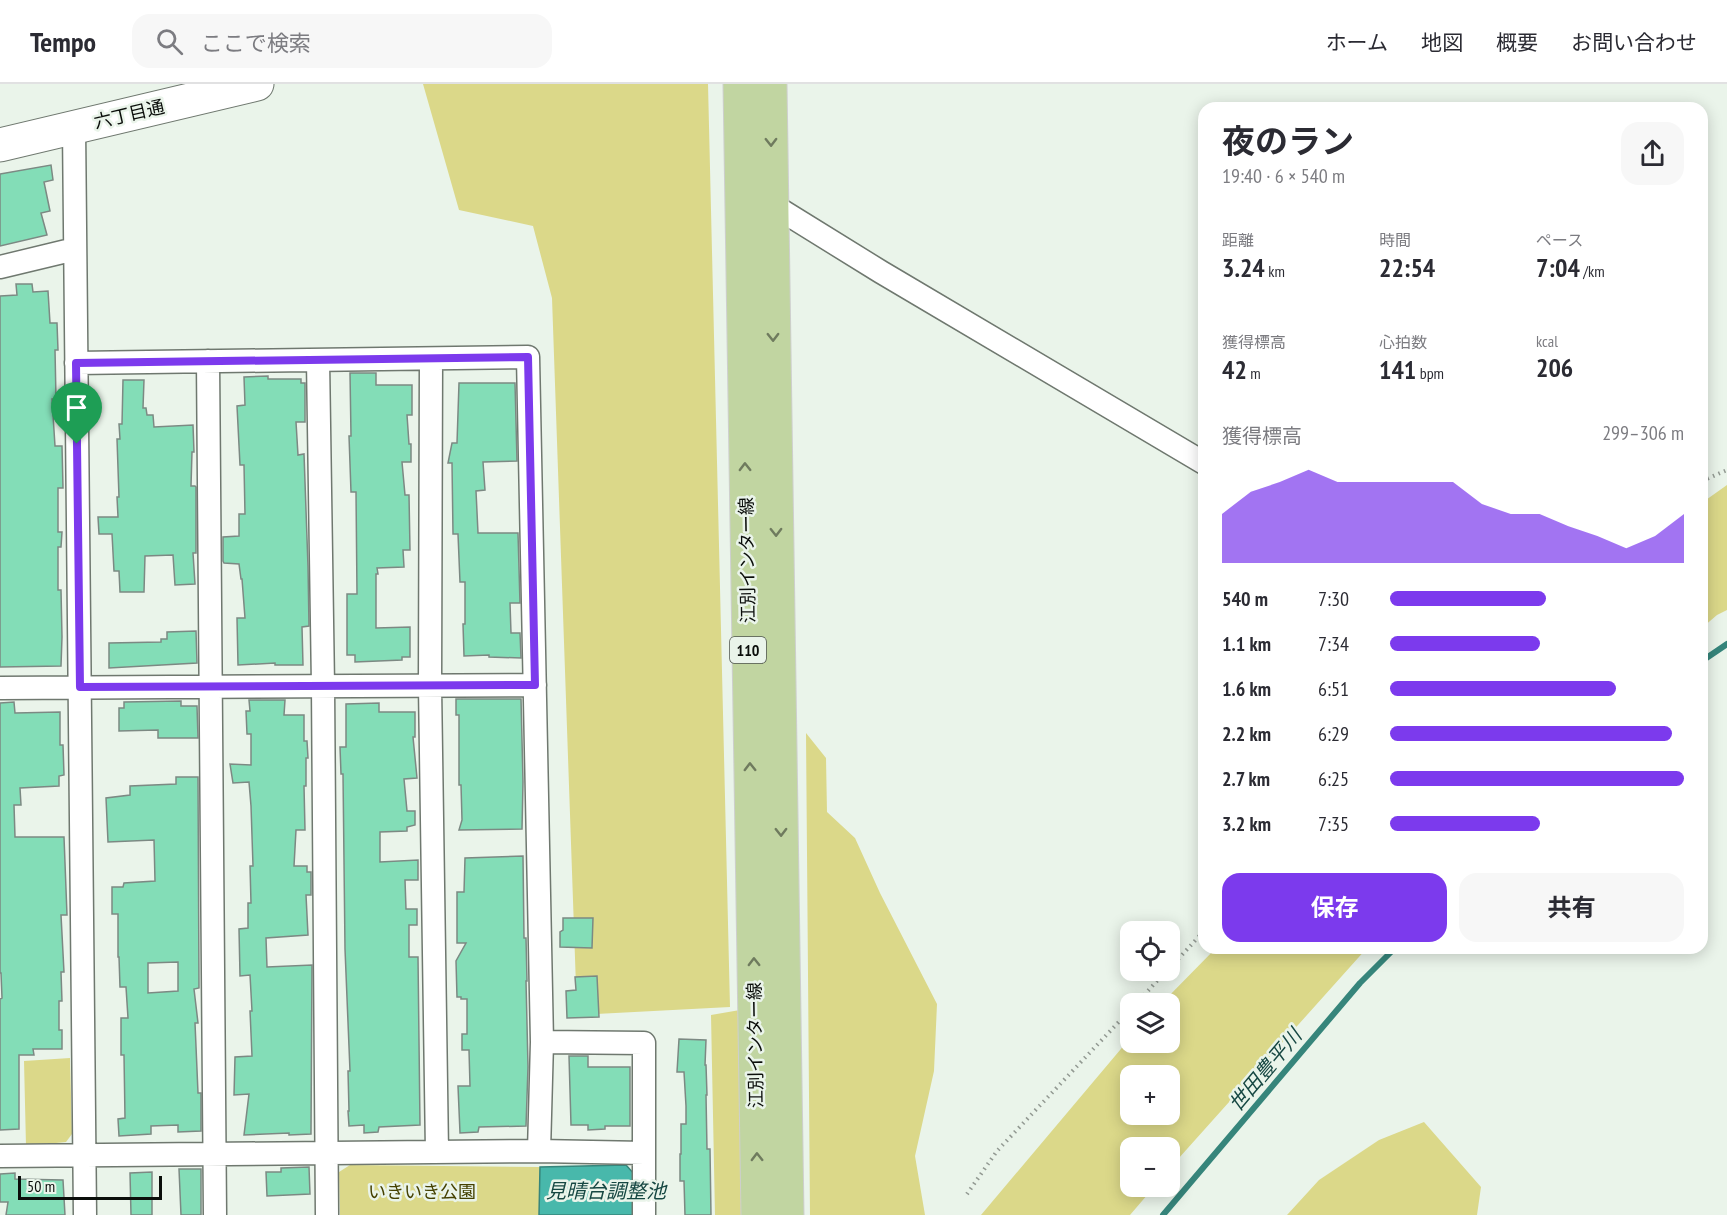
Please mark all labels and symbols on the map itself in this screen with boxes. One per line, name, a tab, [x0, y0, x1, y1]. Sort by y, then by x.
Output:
street label: 六丁目通	[91, 95, 167, 133]
one-way arrow	[764, 138, 777, 147]
one-way arrow	[767, 333, 780, 342]
pin	[51, 382, 102, 444]
one-way arrow	[739, 462, 752, 471]
street label: 江別インター線	[734, 497, 760, 623]
one-way arrow	[770, 528, 782, 537]
road number: 110	[730, 637, 766, 663]
one-way arrow	[744, 762, 756, 771]
one-way arrow	[774, 828, 787, 837]
one-way arrow	[747, 957, 760, 966]
street label: 江別インター線	[742, 982, 768, 1108]
water label: 世田豊平川	[1223, 1022, 1308, 1117]
one-way arrow	[751, 1152, 763, 1161]
scale bar	[18, 1173, 162, 1200]
water label: 見晴台調整池	[546, 1178, 668, 1204]
park label: いきいき公園	[368, 1180, 476, 1203]

